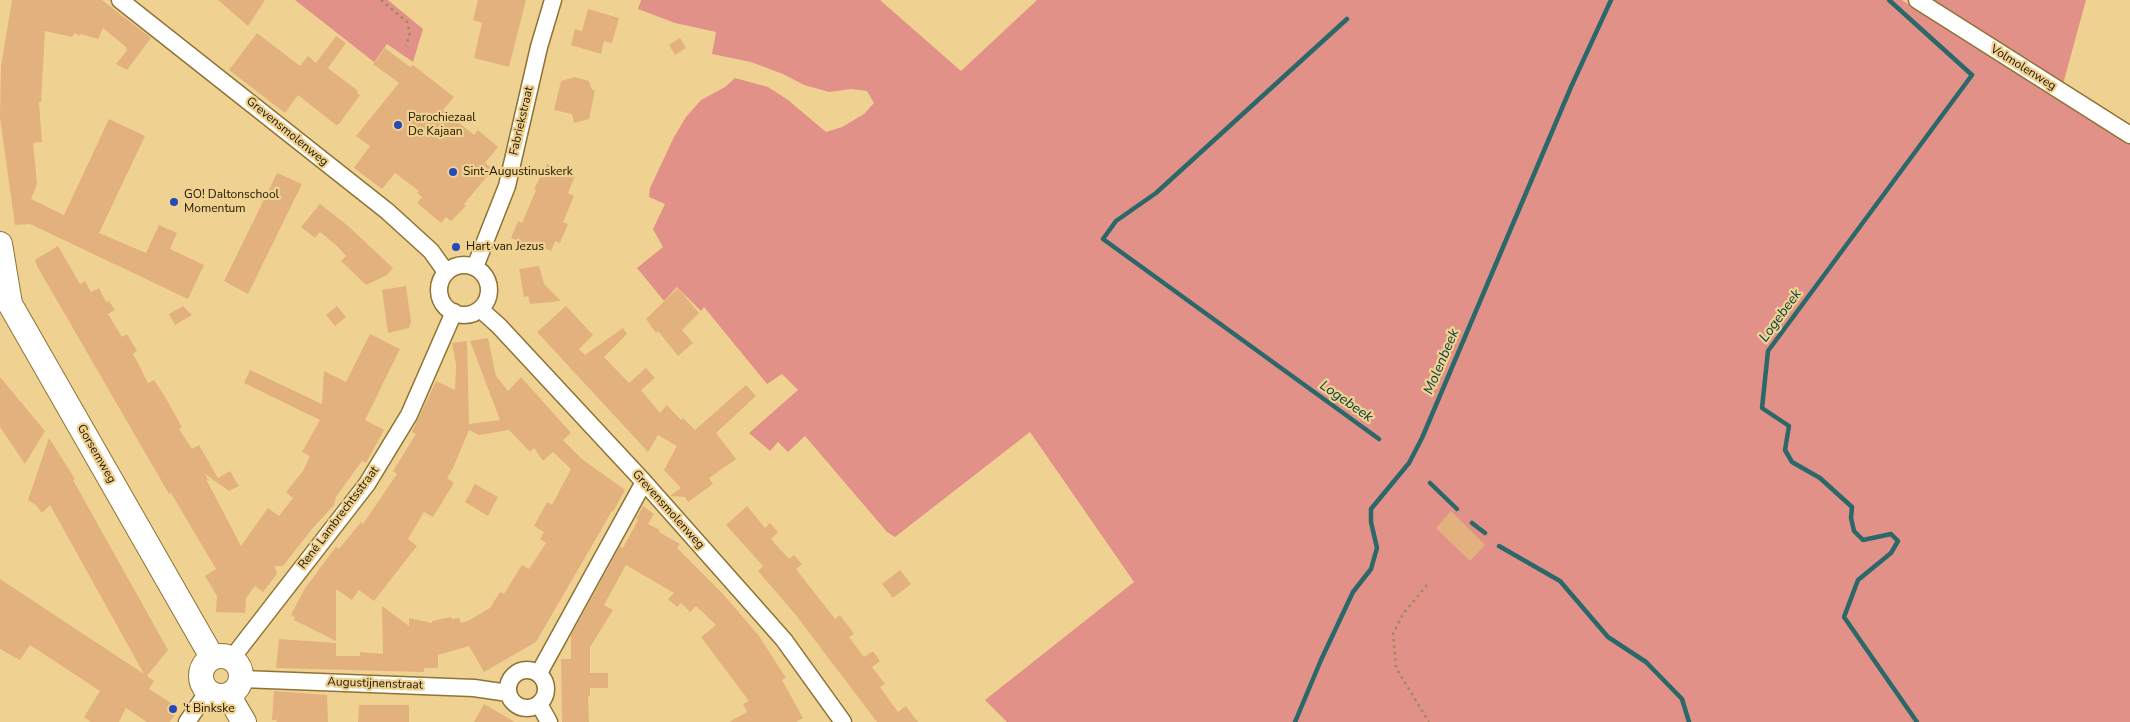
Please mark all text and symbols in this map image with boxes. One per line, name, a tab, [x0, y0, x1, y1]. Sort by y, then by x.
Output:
street label: Volmolenweg	[1987, 42, 2059, 94]
street label: Fabriekstraat	[507, 85, 537, 157]
street label: Grevensmolenweg	[243, 95, 331, 169]
place label: Parochiezaal De Kajaan	[408, 111, 476, 139]
marker: Parochiezaal De Kajaan	[392, 119, 404, 131]
place label: Sint-Augustinuskerk	[463, 165, 573, 179]
marker: Sint-Augustinuskerk	[447, 166, 459, 178]
place label: GO! Daltonschool Momentum	[184, 188, 279, 216]
marker: GO! Daltonschool Momentum	[168, 196, 180, 208]
place label: Hart van Jezus	[466, 240, 544, 254]
marker: Hart van Jezus	[450, 241, 462, 253]
water label: Logebeek	[1756, 286, 1806, 346]
water label: Molenbeek	[1421, 327, 1463, 397]
water label: Logebeek	[1316, 378, 1376, 426]
street label: Gorsemweg	[73, 422, 119, 486]
street label: René Lambrechtsstraat	[296, 464, 382, 572]
street label: Grevensmolenweg	[629, 468, 707, 552]
street label: Augustijnenstraat	[327, 675, 423, 693]
place label: 't Binkske	[183, 702, 235, 716]
marker: 't Binkske	[167, 703, 179, 715]

